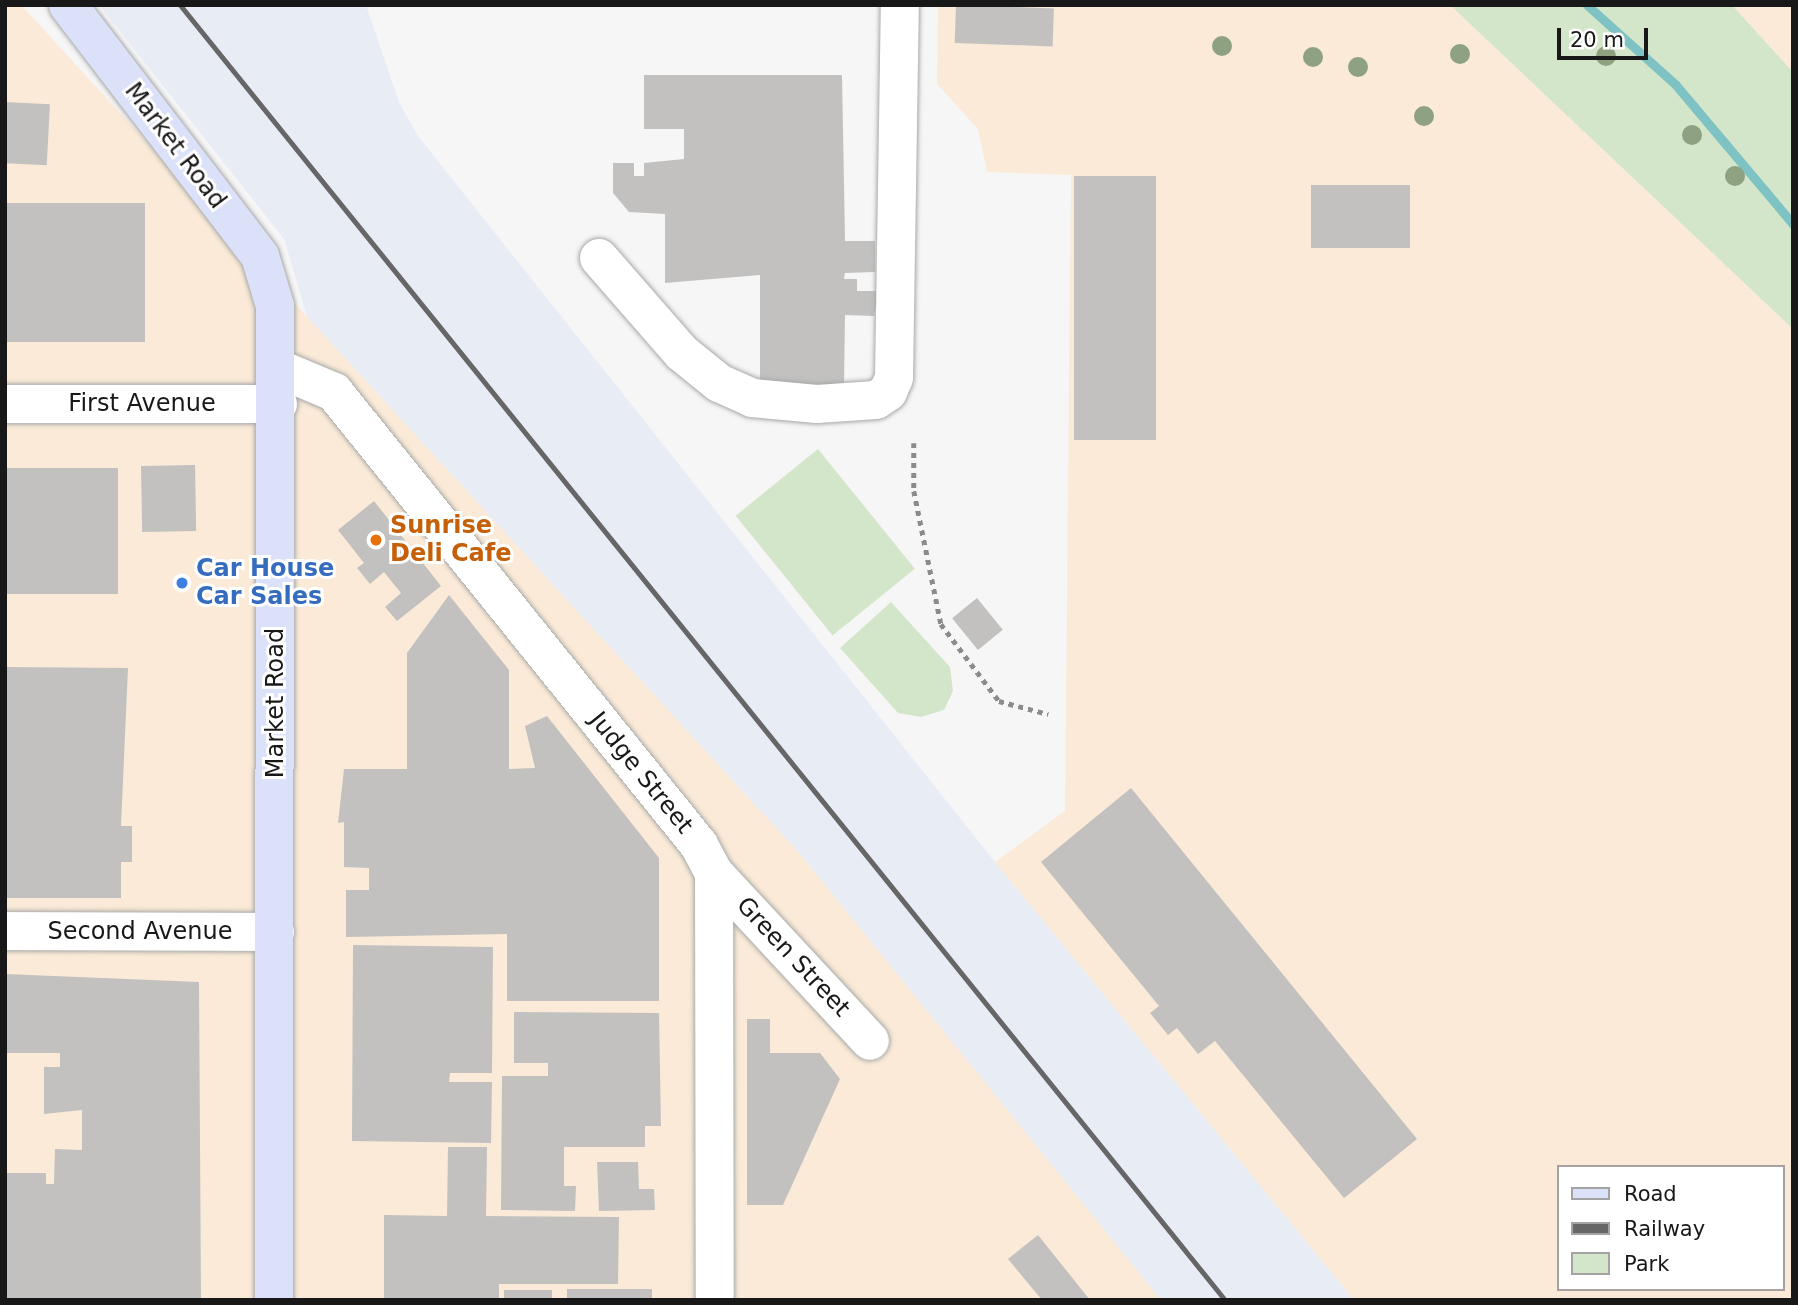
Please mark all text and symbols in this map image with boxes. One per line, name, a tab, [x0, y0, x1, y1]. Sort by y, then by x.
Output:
scale bar	[1560, 14, 1651, 58]
text: 20 m	[1570, 28, 1624, 52]
street label: Market Road	[118, 77, 232, 215]
street label: First Avenue	[68, 390, 216, 418]
place label: Sunrise Deli Cafe	[390, 512, 512, 568]
marker: Sunrise Deli Cafe	[368, 532, 384, 548]
place label: Car House Car Sales	[196, 555, 334, 611]
marker: Car House Car Sales	[174, 575, 190, 591]
street label: Market Road	[262, 628, 290, 778]
street label: Judge Street	[583, 706, 699, 840]
street label: Green Street	[730, 891, 856, 1023]
street label: Second Avenue	[47, 918, 233, 946]
legend	[1556, 1165, 1784, 1291]
text: Road	[1624, 1182, 1677, 1206]
text: Railway	[1624, 1217, 1705, 1241]
text: Park	[1624, 1252, 1669, 1276]

